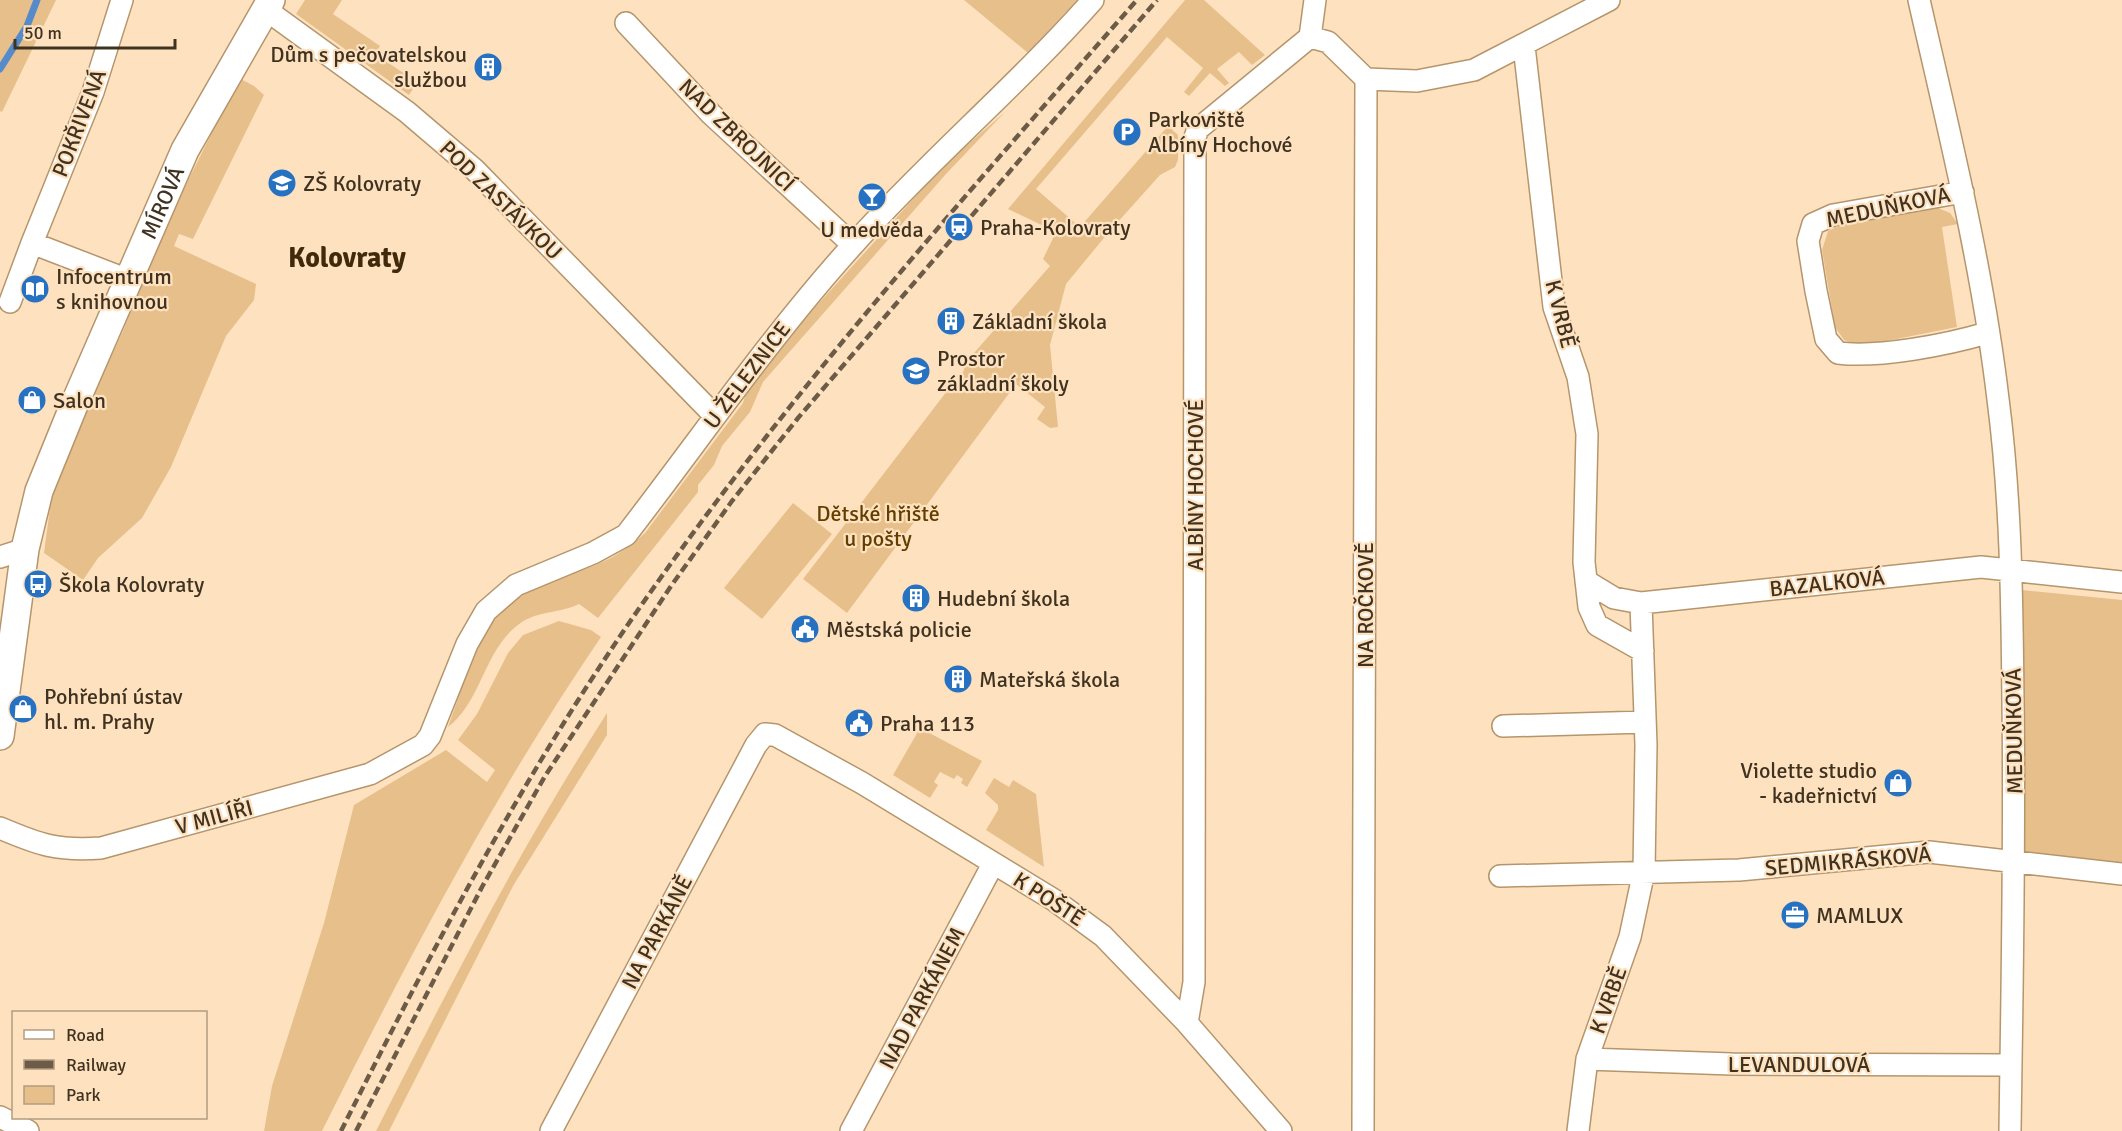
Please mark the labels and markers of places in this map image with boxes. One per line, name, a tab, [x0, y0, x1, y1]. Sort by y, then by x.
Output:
place label: Dům s pečovatelskou službou	[270, 41, 467, 93]
building icon: Dům s pečovatelskou službou	[472, 51, 504, 83]
place label: Parkoviště Albíny Hochové	[1148, 106, 1293, 158]
parking icon: Parkoviště Albíny Hochové	[1111, 116, 1143, 148]
school or university icon: ZŠ Kolovraty	[266, 167, 298, 199]
place label: ZŠ Kolovraty	[303, 170, 422, 197]
bar icon: U medvěda	[856, 181, 888, 213]
station icon: Praha-Kolovraty	[943, 211, 975, 243]
place label: Praha-Kolovraty	[980, 214, 1131, 241]
place label: U medvěda	[820, 216, 924, 243]
place label: Infocentrum s knihovnou	[56, 263, 172, 315]
library icon: Infocentrum s knihovnou	[19, 273, 51, 305]
building icon: Základní škola	[935, 305, 967, 337]
place label: Základní škola	[972, 308, 1107, 335]
place label: Prostor základní školy	[937, 345, 1070, 397]
school or university icon: Prostor základní školy	[900, 355, 932, 387]
shop icon: Salon	[16, 384, 48, 416]
place label: Salon	[53, 387, 106, 414]
bus stop icon: Škola Kolovraty	[22, 568, 54, 600]
place label: Škola Kolovraty	[59, 571, 205, 598]
building icon: Hudební škola	[900, 582, 932, 614]
place label: Hudební škola	[937, 585, 1070, 612]
public building icon: Městská policie	[789, 613, 821, 645]
place label: Městská policie	[826, 616, 972, 643]
building icon: Mateřská škola	[942, 663, 974, 695]
place label: Mateřská škola	[979, 666, 1120, 693]
place label: Pohřební ústav hl. m. Prahy	[44, 683, 183, 735]
shop icon: Pohřební ústav hl. m. Prahy	[7, 693, 39, 725]
public building icon: Praha 113	[843, 707, 875, 739]
place label: Praha 113	[880, 710, 975, 737]
place label: Violette studio - kadeřnictví	[1740, 757, 1877, 809]
shop icon: Violette studio - kadeřnictví	[1882, 767, 1914, 799]
office icon: MAMLUX	[1779, 899, 1811, 931]
place label: MAMLUX	[1816, 902, 1903, 929]

